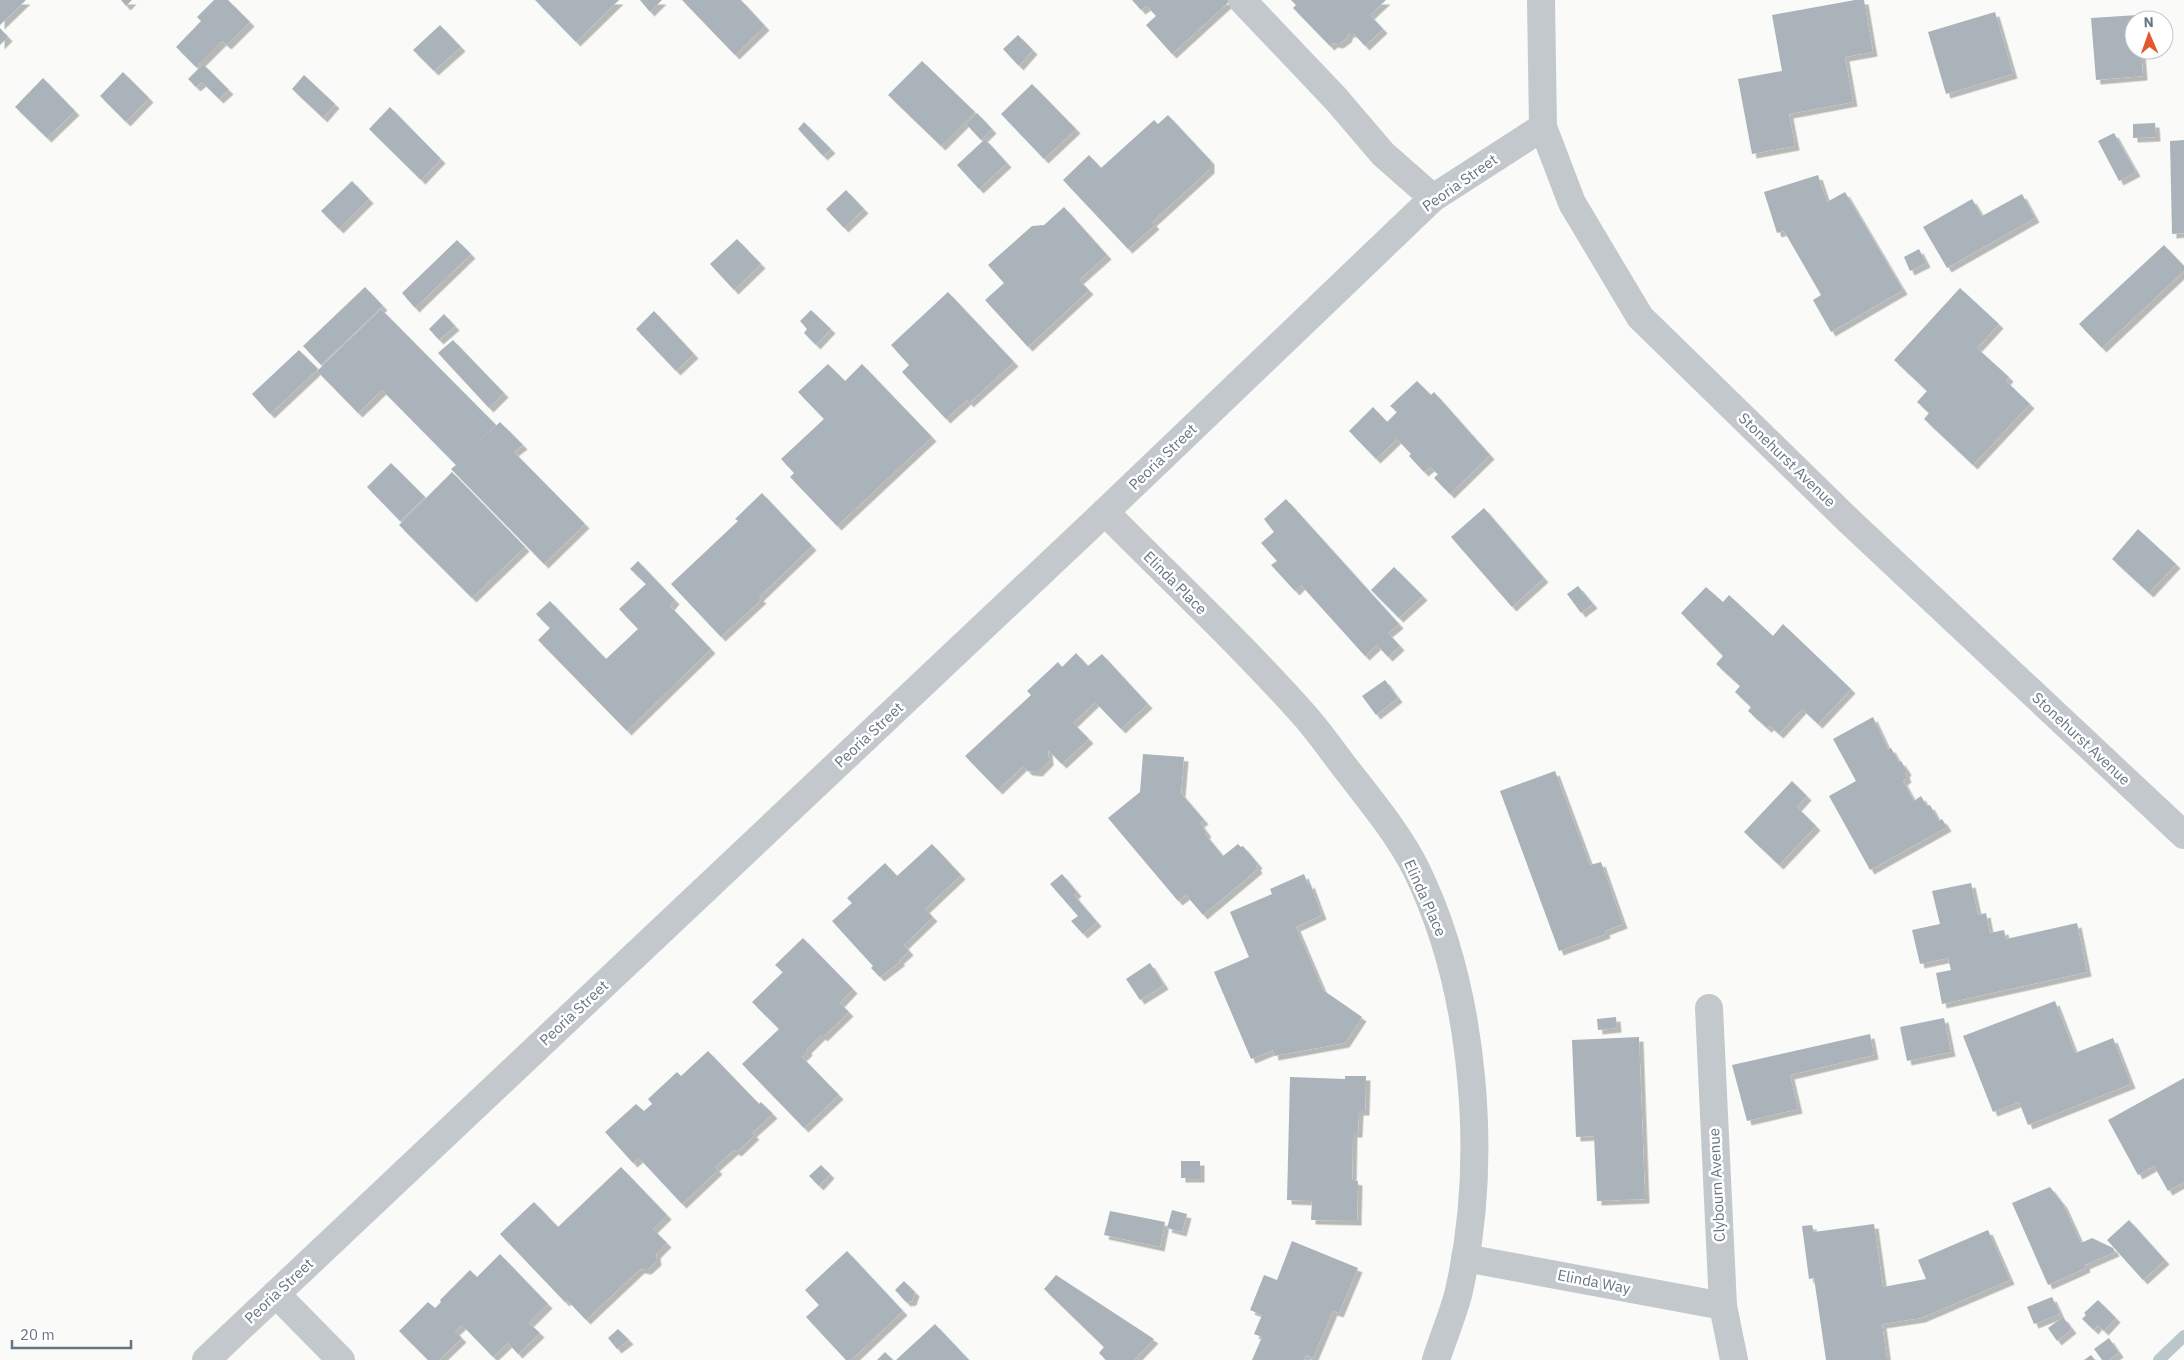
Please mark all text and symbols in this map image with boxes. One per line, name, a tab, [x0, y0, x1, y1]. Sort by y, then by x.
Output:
north arrow	[2124, 10, 2174, 60]
text: N	[2143, 13, 2154, 31]
street label: Peoria Street	[1418, 150, 1501, 215]
street label: Stonehurst Avenue	[1735, 408, 1840, 511]
street label: Peoria Street	[1125, 419, 1201, 494]
street label: Elinda Place	[1140, 547, 1211, 618]
street label: Stonehurst Avenue	[2028, 688, 2135, 789]
street label: Peoria Street	[830, 698, 907, 771]
street label: Elinda Place	[1400, 856, 1451, 939]
street label: Peoria Street	[535, 976, 612, 1049]
street label: Clybourn Avenue	[1704, 1128, 1729, 1242]
street label: Peoria Street	[240, 1254, 317, 1327]
street label: Elinda Way	[1556, 1265, 1633, 1298]
scale bar	[12, 1318, 131, 1350]
text: 20 m	[20, 1325, 55, 1344]

